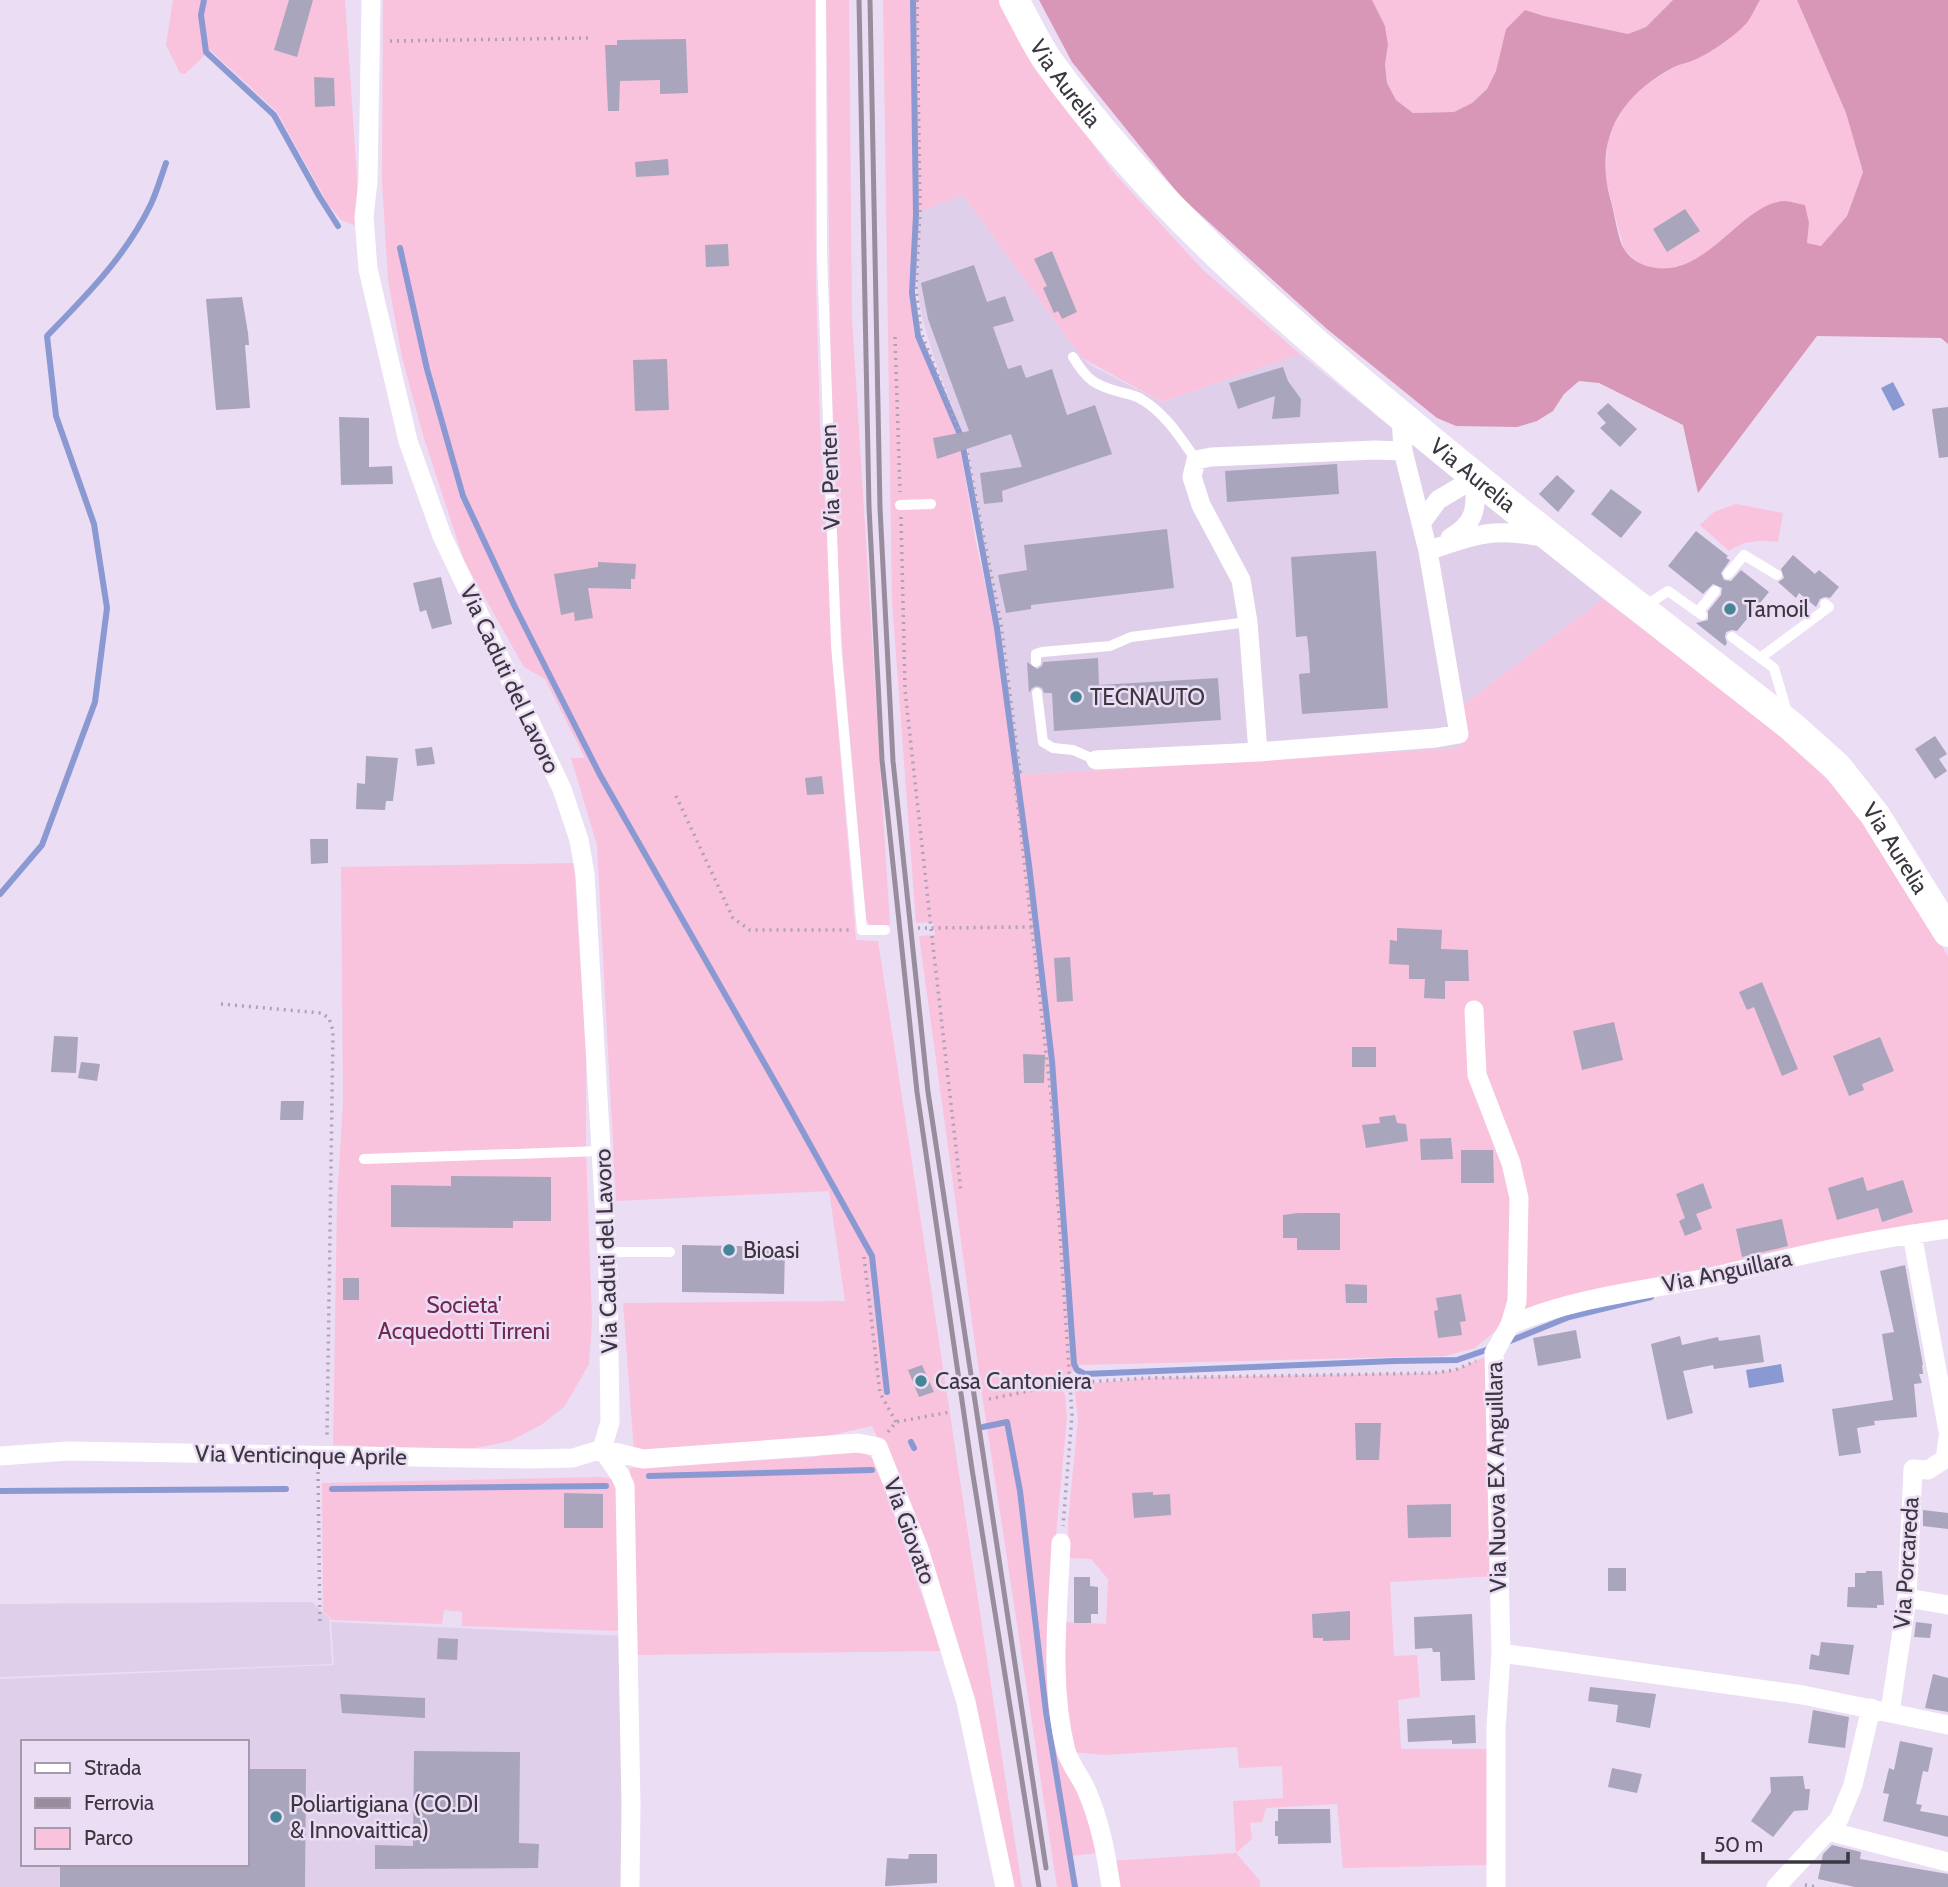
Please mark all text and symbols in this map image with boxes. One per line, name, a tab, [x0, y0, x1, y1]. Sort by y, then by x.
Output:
street label: Via Aurelia	[1024, 34, 1107, 133]
street label: Via Penten	[814, 424, 846, 530]
street label: Via Aurelia	[1425, 432, 1522, 518]
street label: Via Caduti del Lavoro	[454, 580, 566, 778]
place label: Tamoil	[1744, 595, 1810, 623]
marker: Tamoil	[1722, 601, 1738, 617]
place label: TECNAUTO	[1090, 683, 1205, 711]
marker: TECNAUTO	[1068, 689, 1084, 705]
street label: Via Aurelia	[1857, 797, 1935, 899]
street label: Via Caduti del Lavoro	[588, 1148, 624, 1354]
place label: Bioasi	[743, 1236, 800, 1264]
marker: Bioasi	[721, 1242, 737, 1258]
street label: Via Anguillara	[1660, 1244, 1794, 1298]
park label: Societa' Acquedotti Tirreni	[378, 1291, 550, 1345]
street label: Via Nuova EX Anguillara	[1480, 1361, 1512, 1593]
place label: Casa Cantoniera	[935, 1367, 1092, 1395]
marker: Casa Cantoniera	[913, 1373, 929, 1389]
street label: Via Venticinque Aprile	[195, 1439, 407, 1471]
street label: Via Giovato	[878, 1474, 942, 1588]
street label: Via Porcareda	[1887, 1496, 1925, 1630]
legend	[21, 1740, 248, 1866]
text: Strada	[84, 1755, 141, 1780]
text: Ferrovia	[84, 1790, 154, 1815]
place label: Poliartigiana (CO.DI & Innovaittica)	[290, 1790, 479, 1844]
marker: Poliartigiana (CO.DI & Innovaittica)	[268, 1809, 284, 1825]
scale bar	[1703, 1820, 1848, 1864]
text: Parco	[84, 1825, 133, 1850]
text: 50 m	[1714, 1832, 1763, 1857]

